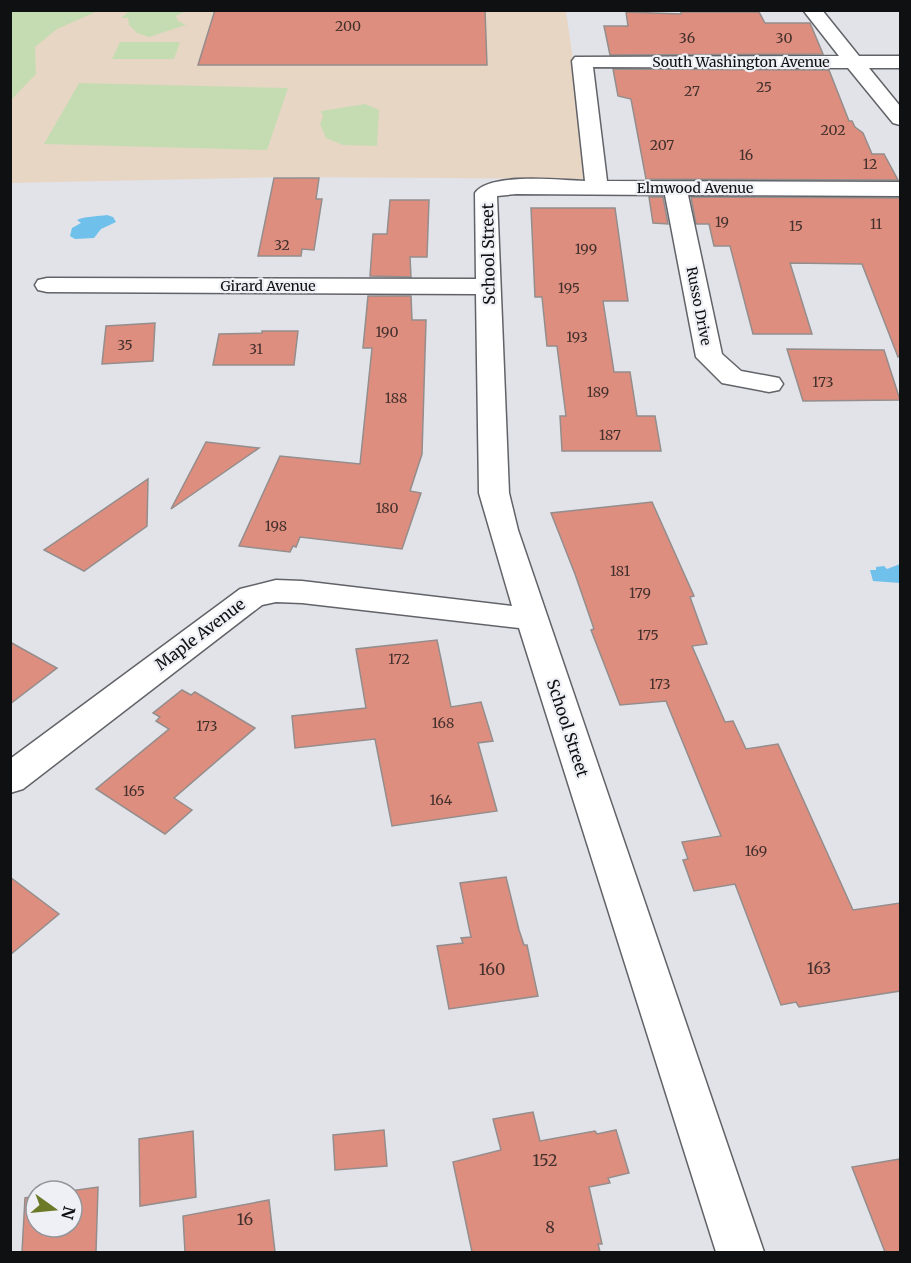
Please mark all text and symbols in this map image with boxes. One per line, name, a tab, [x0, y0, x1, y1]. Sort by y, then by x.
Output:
house number: 200	[335, 17, 361, 35]
house number: 36	[679, 29, 695, 47]
house number: 30	[776, 29, 792, 47]
street label: South Washington Avenue	[652, 53, 830, 71]
house number: 25	[756, 78, 772, 96]
house number: 27	[684, 82, 700, 100]
house number: 202	[821, 121, 845, 139]
house number: 207	[650, 136, 674, 154]
house number: 16	[739, 146, 753, 164]
house number: 12	[863, 155, 877, 173]
street label: Elmwood Avenue	[637, 179, 753, 197]
street label: School Street	[477, 202, 499, 305]
house number: 19	[715, 213, 729, 231]
house number: 11	[870, 215, 882, 233]
house number: 15	[789, 217, 803, 235]
house number: 32	[274, 236, 290, 254]
house number: 199	[575, 240, 597, 258]
street label: Russo Drive	[683, 265, 715, 347]
street label: Girard Avenue	[221, 277, 315, 295]
house number: 195	[558, 279, 580, 297]
house number: 190	[375, 323, 399, 341]
house number: 193	[566, 328, 588, 346]
house number: 35	[117, 336, 133, 354]
house number: 31	[249, 340, 263, 358]
house number: 173	[812, 373, 834, 391]
house number: 189	[587, 383, 609, 401]
house number: 188	[385, 389, 407, 407]
house number: 187	[599, 426, 621, 444]
house number: 180	[375, 499, 399, 517]
house number: 198	[265, 517, 287, 535]
house number: 181	[610, 562, 630, 580]
house number: 179	[629, 584, 651, 602]
street label: Maple Avenue	[151, 594, 249, 674]
house number: 175	[637, 626, 659, 644]
house number: 172	[388, 650, 410, 668]
house number: 173	[649, 675, 671, 693]
street label: School Street	[543, 677, 593, 780]
house number: 168	[432, 714, 454, 732]
house number: 173	[196, 717, 218, 735]
house number: 165	[123, 782, 145, 800]
house number: 164	[430, 791, 453, 809]
house number: 169	[745, 842, 767, 860]
house number: 163	[807, 958, 831, 978]
house number: 160	[479, 959, 505, 979]
house number: 152	[533, 1150, 557, 1170]
north arrow	[24, 1179, 84, 1239]
text: N	[57, 1204, 80, 1222]
house number: 16	[237, 1209, 253, 1229]
house number: 8	[545, 1217, 555, 1237]

